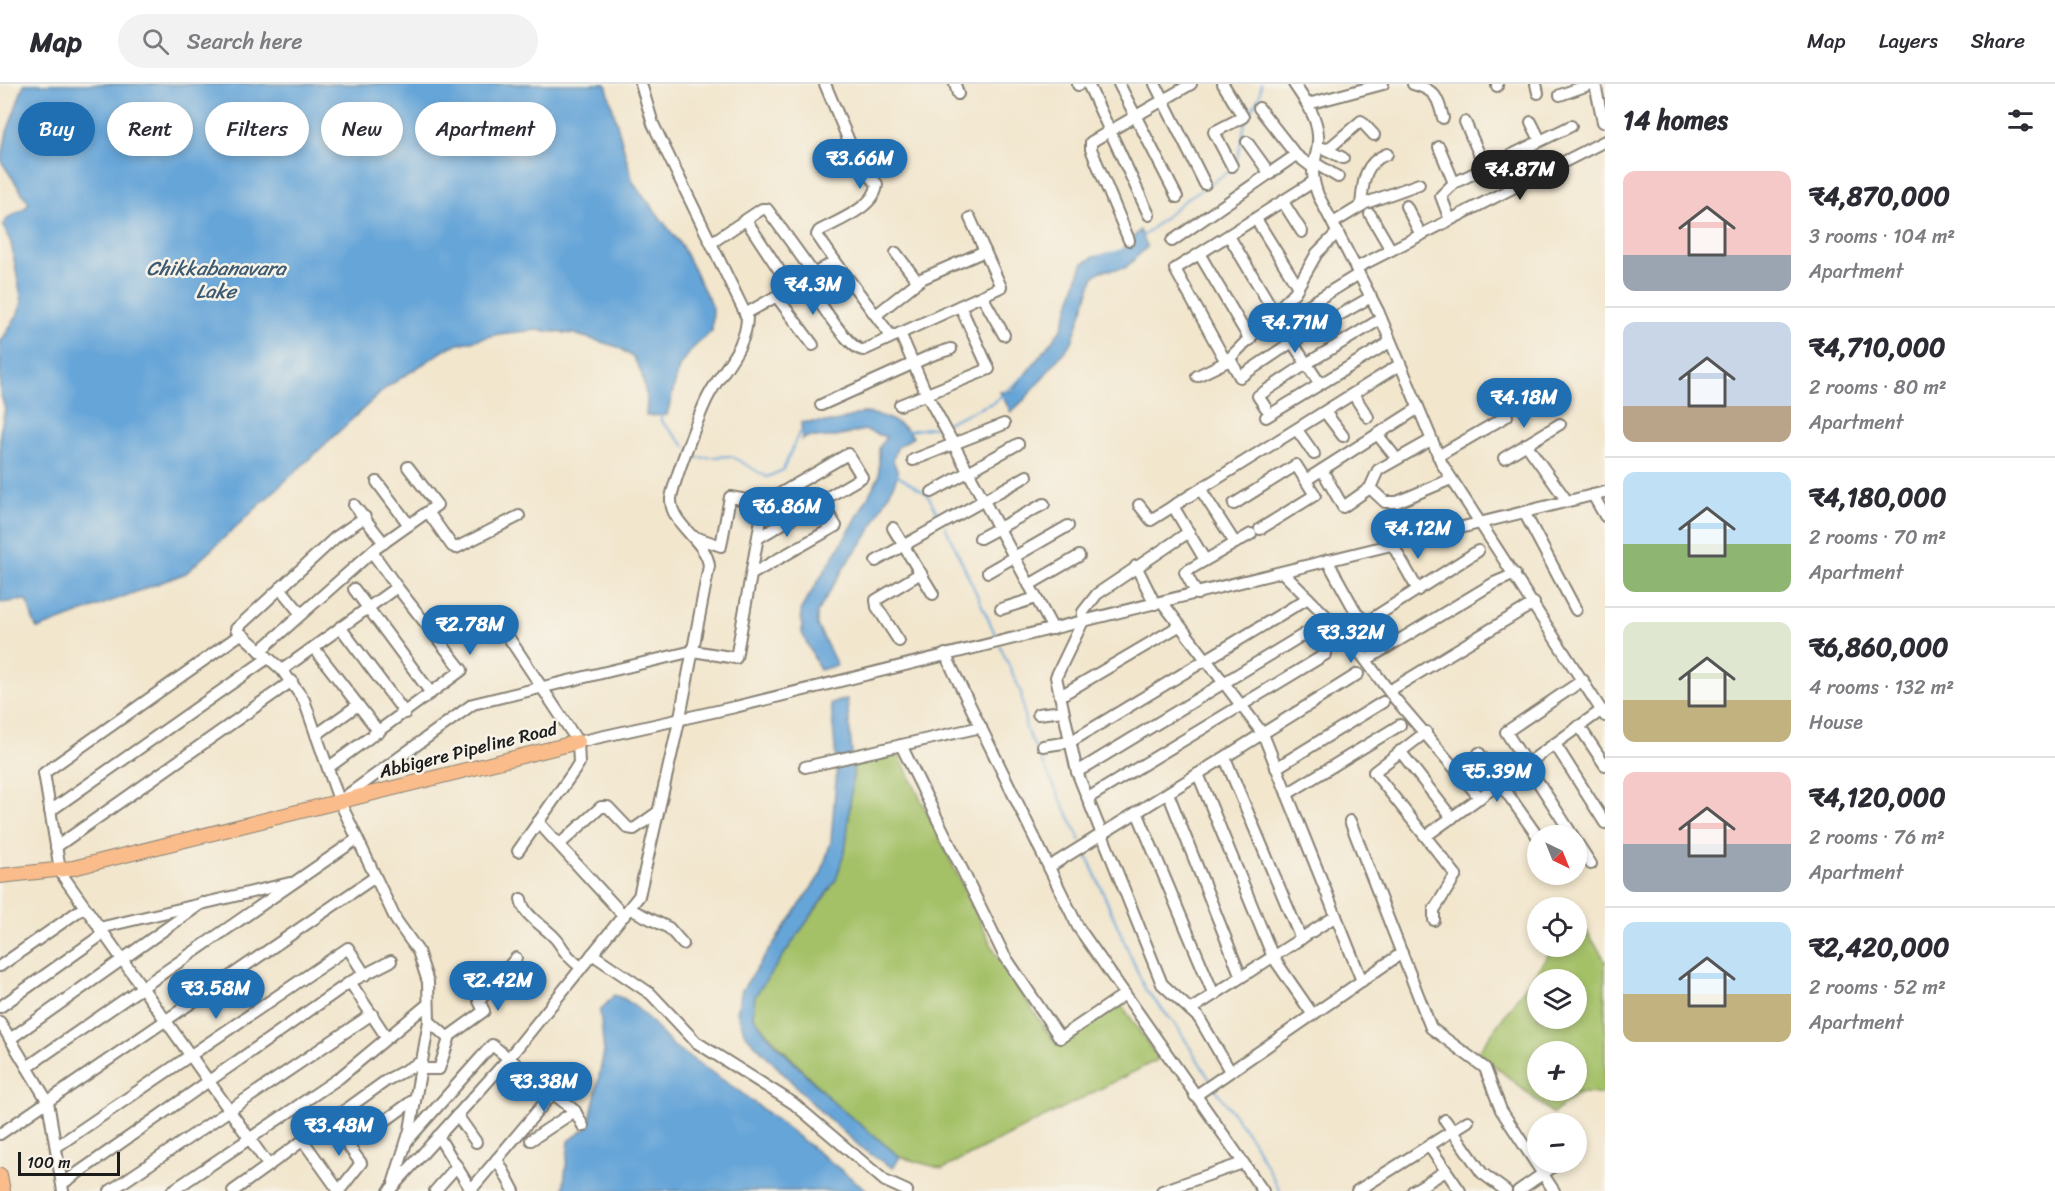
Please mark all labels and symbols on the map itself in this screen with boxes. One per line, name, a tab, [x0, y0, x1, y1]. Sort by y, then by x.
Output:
pin: ₹3.66M	[811, 139, 909, 190]
pin: ₹4.87M	[1471, 150, 1569, 201]
water label: Chikkabanavara Lake	[146, 251, 288, 309]
pin: ₹4.3M	[771, 265, 855, 316]
pin: ₹4.71M	[1246, 303, 1344, 354]
pin: ₹4.18M	[1475, 378, 1573, 429]
pin: ₹6.86M	[738, 487, 836, 538]
pin: ₹4.12M	[1369, 509, 1467, 560]
pin: ₹2.78M	[421, 605, 519, 656]
pin: ₹3.32M	[1302, 613, 1400, 664]
street label: Abbigere Pipeline Road	[375, 712, 562, 788]
pin: ₹5.39M	[1448, 752, 1546, 803]
north arrow	[1527, 825, 1587, 885]
pin: ₹2.42M	[449, 961, 547, 1012]
pin: ₹3.58M	[167, 969, 265, 1020]
pin: ₹3.38M	[495, 1062, 593, 1113]
pin: ₹3.48M	[290, 1106, 388, 1157]
scale bar	[18, 1149, 120, 1176]

